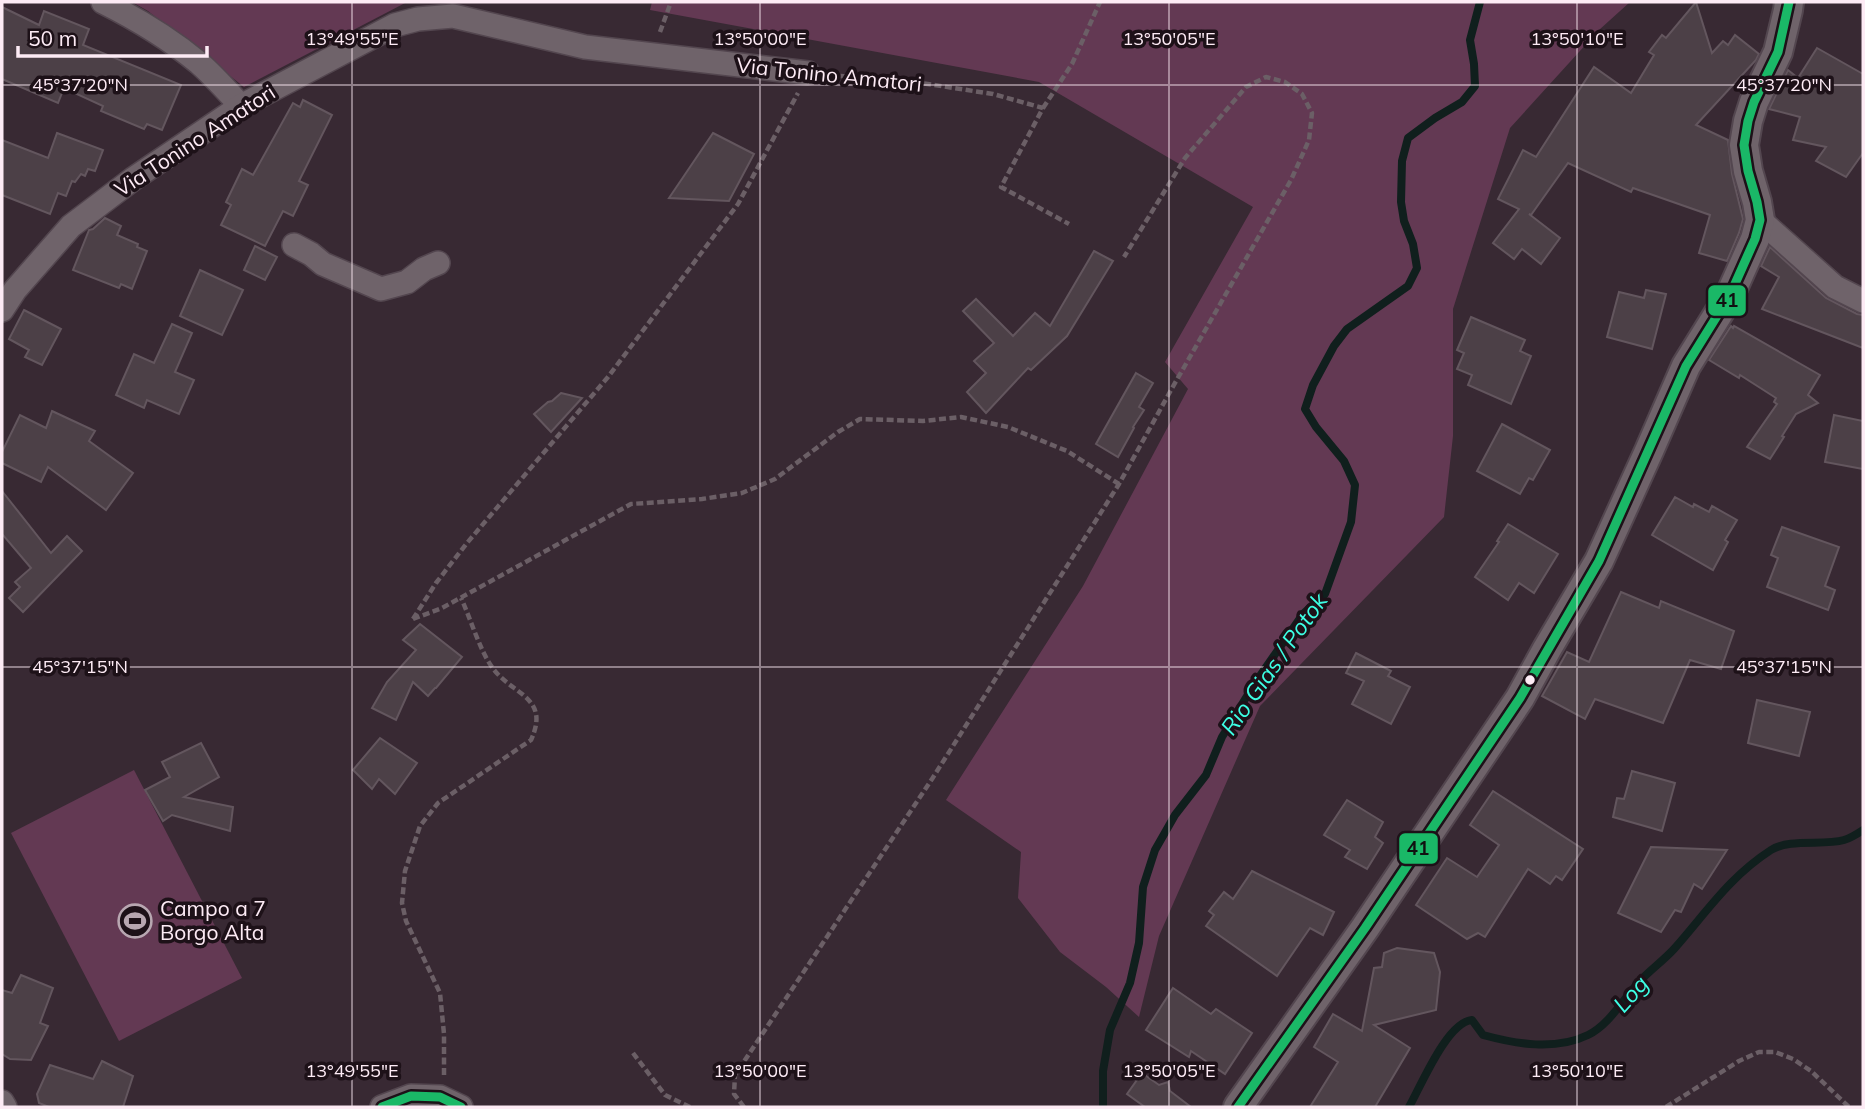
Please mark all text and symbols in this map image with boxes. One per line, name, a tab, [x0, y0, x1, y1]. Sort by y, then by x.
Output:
scale bar	[18, 14, 206, 58]
text: 50 m	[28, 25, 77, 51]
text: 13°49'55"E	[305, 27, 399, 50]
text: 13°50'00"E	[713, 27, 807, 50]
text: 13°50'05"E	[1122, 27, 1216, 50]
text: 13°50'10"E	[1530, 27, 1624, 50]
street label: Via Tonino Amatori	[735, 51, 923, 97]
text: 45°37'20"N	[32, 73, 128, 96]
text: 45°37'20"N	[1736, 73, 1832, 96]
street label: Via Tonino Amatori	[109, 79, 280, 202]
line badge: 41	[1707, 284, 1747, 317]
text: 41	[1716, 288, 1738, 312]
water label: Rio Gias / Potok	[1214, 586, 1334, 740]
text: 45°37'15"N	[32, 655, 128, 678]
text: 45°37'15"N	[1736, 655, 1832, 678]
unlabelled marker	[1523, 673, 1537, 687]
line badge: 41	[1398, 832, 1439, 865]
text: 41	[1407, 836, 1429, 860]
place label: Campo a 7 Borgo Alta	[160, 895, 266, 945]
sports icon: Campo a 7 Borgo Alta	[116, 902, 154, 940]
water label: Log	[1607, 969, 1655, 1018]
text: 13°49'55"E	[305, 1059, 399, 1082]
text: 13°50'00"E	[713, 1059, 807, 1082]
text: 13°50'05"E	[1122, 1059, 1216, 1082]
text: 13°50'10"E	[1530, 1059, 1624, 1082]

